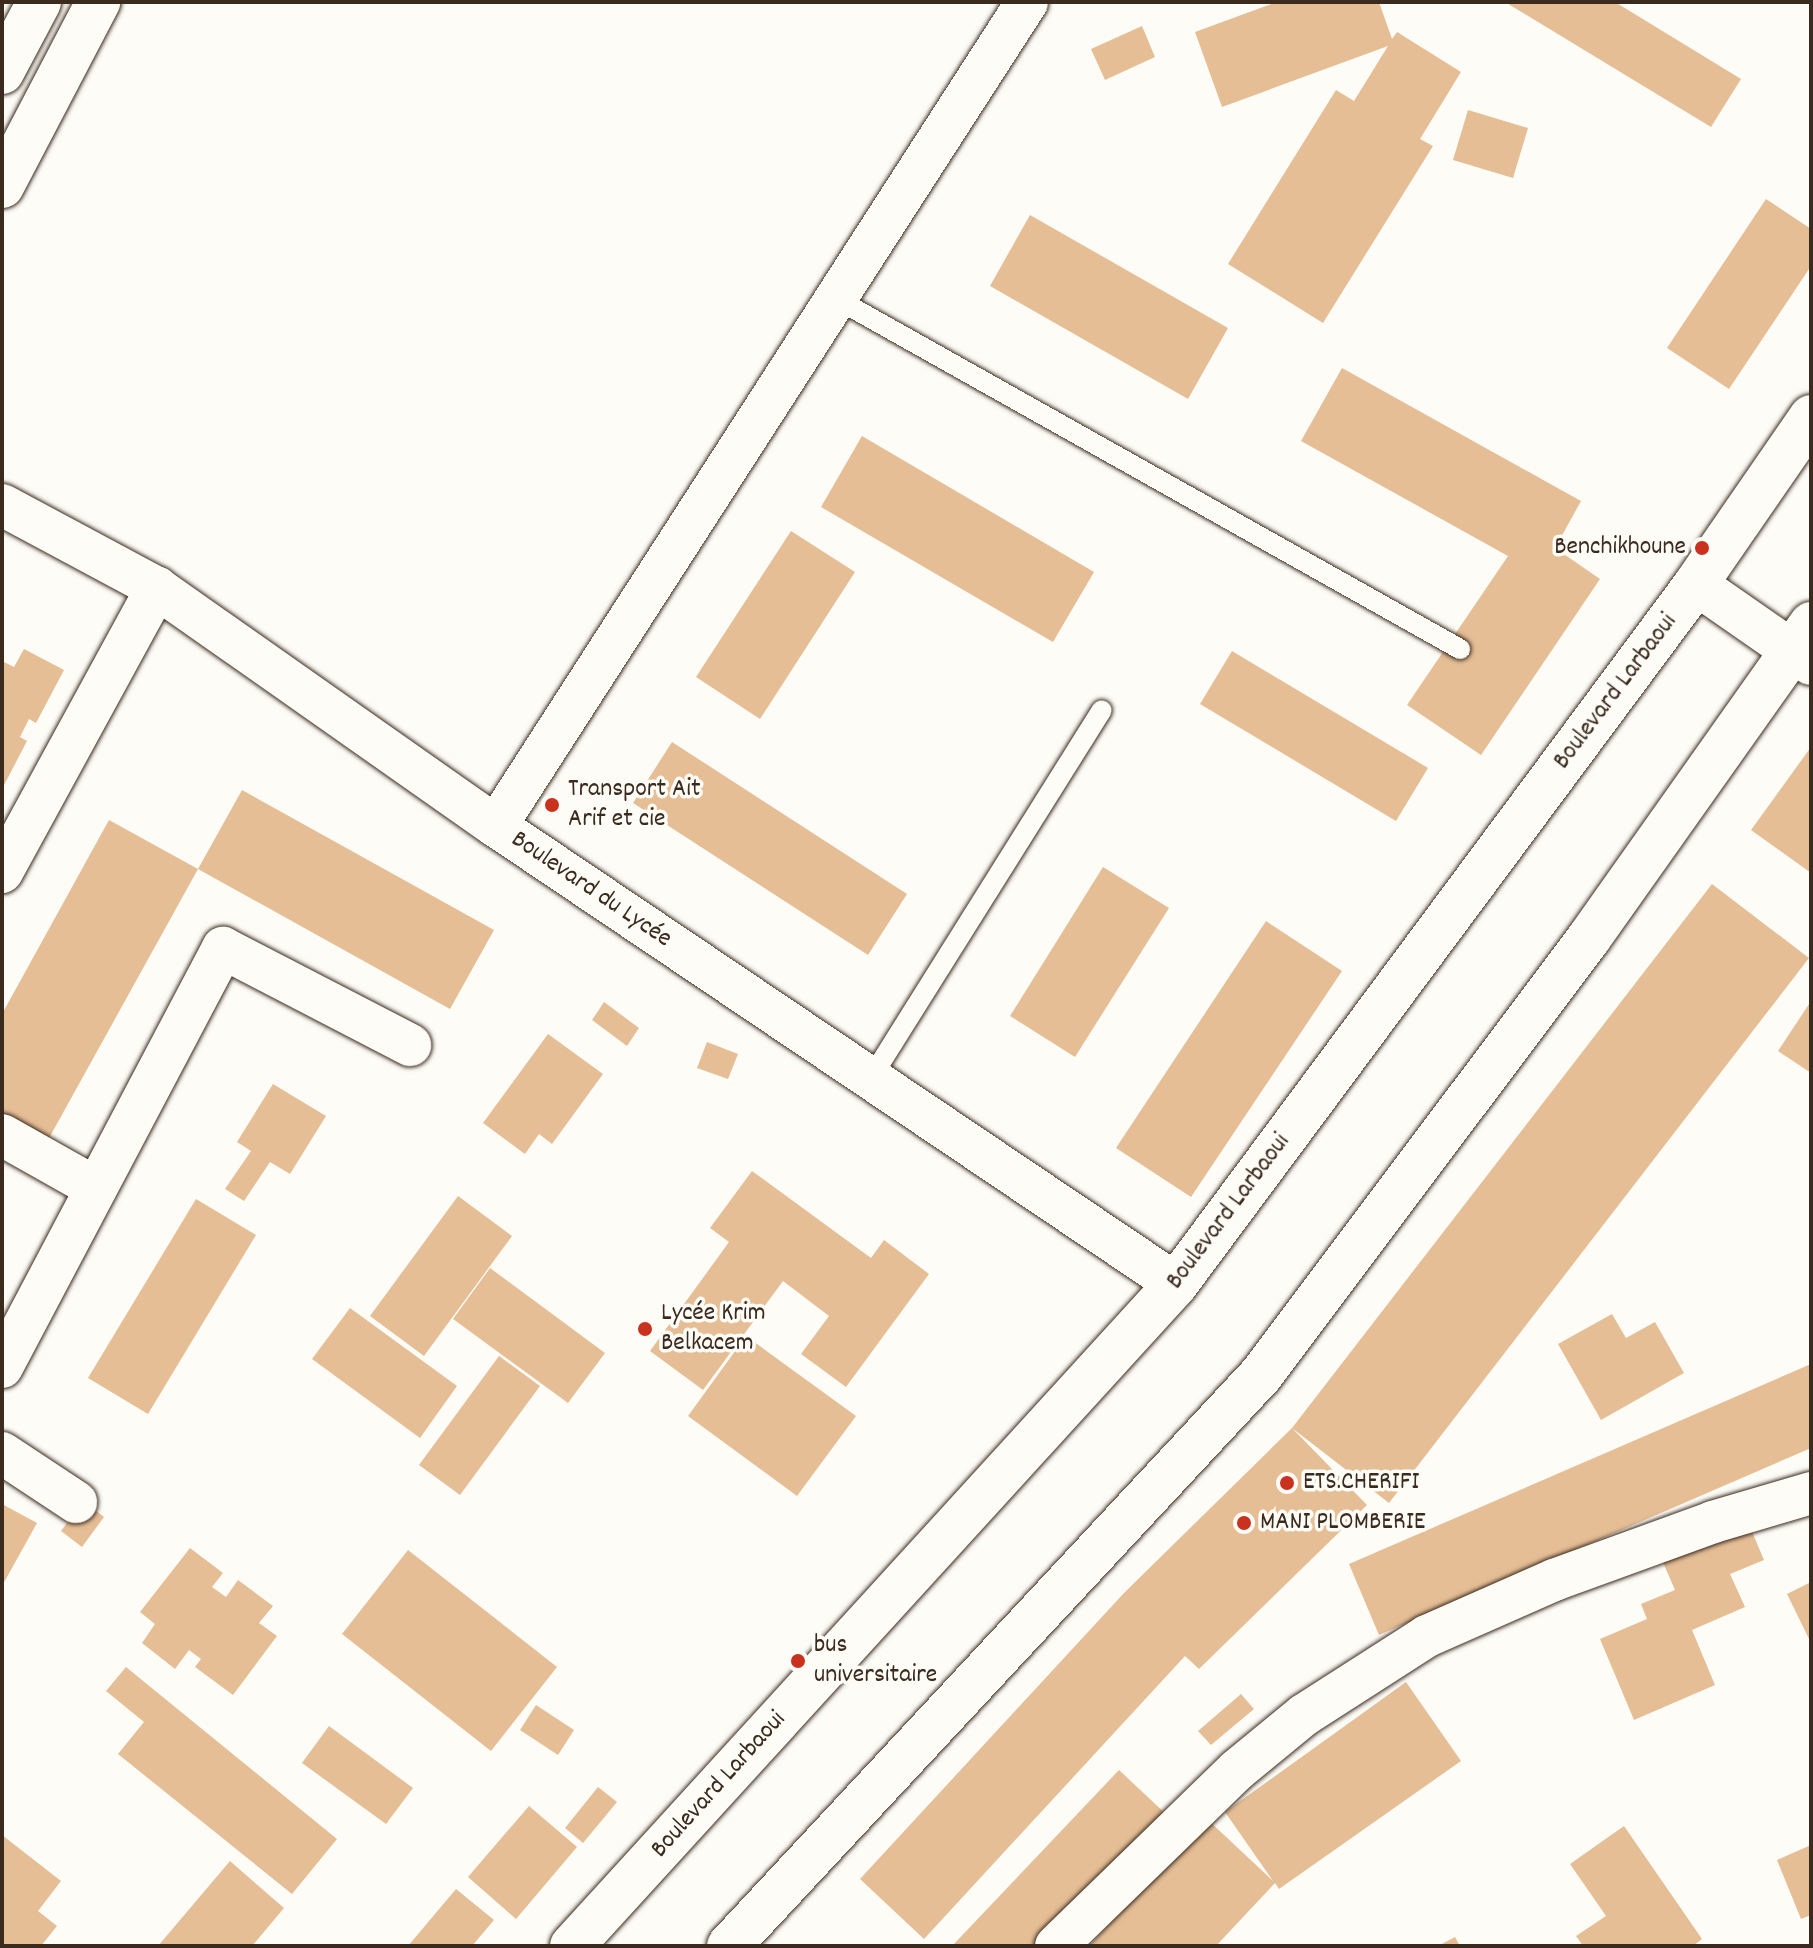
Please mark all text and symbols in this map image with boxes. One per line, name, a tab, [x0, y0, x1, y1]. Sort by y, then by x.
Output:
place label: Benchikhoune	[1554, 532, 1686, 564]
marker: Benchikhoune	[1693, 539, 1711, 557]
street label: Boulevard Larbaoui	[1547, 608, 1685, 776]
place label: Transport Ait Arif et cie	[568, 774, 700, 836]
marker: Transport Ait Arif et cie	[543, 796, 561, 814]
street label: Boulevard du Lycée	[505, 825, 677, 955]
street label: Boulevard Larbaoui	[1160, 1128, 1298, 1296]
place label: Lycée Krim Belkacem	[661, 1298, 765, 1360]
marker: Lycée Krim Belkacem	[636, 1320, 654, 1338]
place label: ETS.CHERIFI	[1303, 1467, 1419, 1499]
marker: ETS.CHERIFI	[1278, 1474, 1296, 1492]
place label: MANI PLOMBERIE	[1260, 1507, 1426, 1539]
marker: MANI PLOMBERIE	[1235, 1514, 1253, 1532]
place label: bus universitaire	[814, 1630, 937, 1692]
marker: bus universitaire	[789, 1652, 807, 1670]
street label: Boulevard Larbaoui	[645, 1705, 793, 1865]

